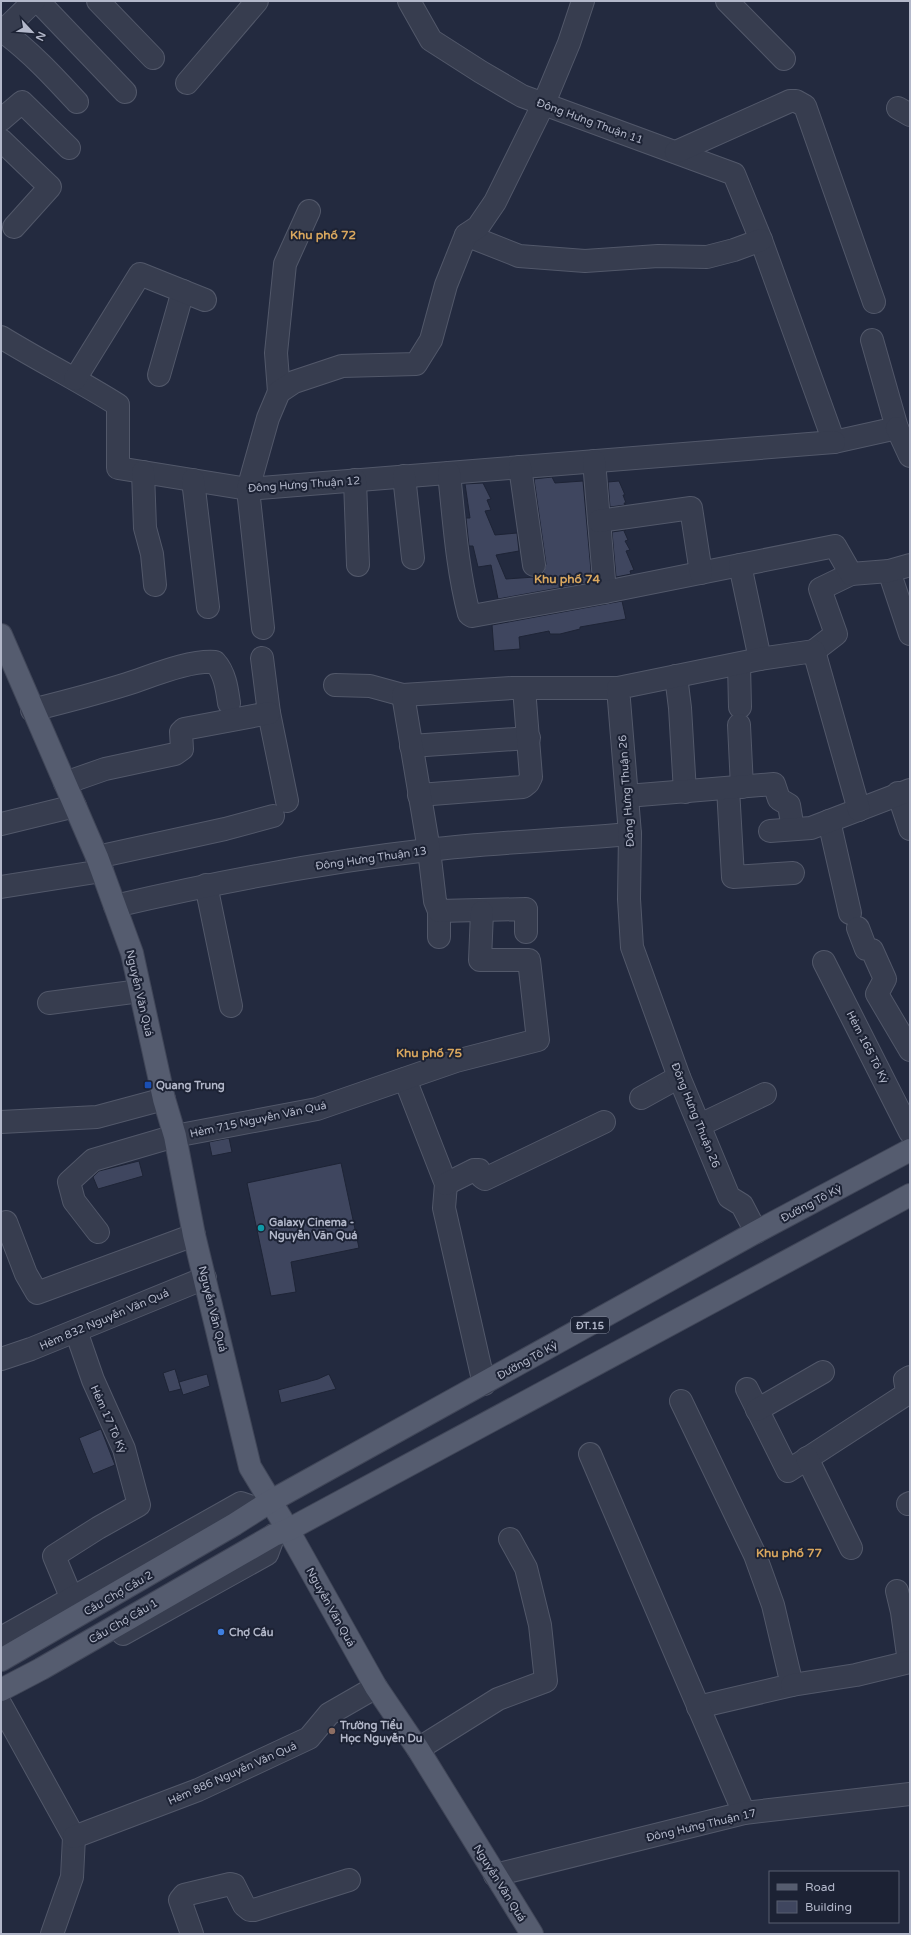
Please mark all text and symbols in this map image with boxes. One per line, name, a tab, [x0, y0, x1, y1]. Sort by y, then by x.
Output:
north arrow	[12, 12, 52, 52]
text: N	[33, 29, 48, 43]
street label: Đông Hưng Thuận 11	[535, 96, 645, 147]
district label: Khu phố 72	[290, 228, 356, 243]
street label: Đông Hưng Thuận 12	[248, 474, 361, 495]
district label: Khu phố 74	[534, 572, 601, 587]
street label: Đông Hưng Thuận 26	[616, 734, 637, 847]
street label: Đông Hưng Thuận 13	[315, 844, 428, 873]
street label: Nguyễn Văn Quá	[123, 949, 156, 1038]
street label: Hẻm 165 Tô Ký	[844, 1009, 891, 1086]
district label: Khu phố 75	[396, 1046, 463, 1061]
street label: Đông Hưng Thuận 26	[668, 1061, 723, 1170]
place label: Quang Trung	[156, 1079, 225, 1093]
marker: Quang Trung	[143, 1080, 153, 1090]
street label: Hẻm 715 Nguyễn Văn Quá	[189, 1099, 328, 1140]
street label: Đường Tô Ký	[779, 1182, 844, 1225]
place label: Galaxy Cinema - Nguyễn Văn Quá	[269, 1216, 357, 1243]
marker: Galaxy Cinema - Nguyễn Văn Quá	[256, 1223, 266, 1233]
street label: Nguyễn Văn Quá	[196, 1265, 230, 1354]
street label: Hẻm 832 Nguyễn Văn Quá	[38, 1286, 171, 1353]
road number: ĐT.15	[571, 1317, 609, 1333]
street label: Đường Tô Ký	[495, 1338, 560, 1382]
street label: Hẻm 17 Tô Ký	[88, 1383, 129, 1455]
district label: Khu phố 77	[756, 1546, 823, 1561]
street label: Nguyễn Văn Quá	[303, 1565, 358, 1649]
street label: Cầu Chợ Cầu 2	[81, 1568, 155, 1618]
street label: Cầu Chợ Cầu 1	[86, 1596, 160, 1646]
place label: Chợ Cầu	[229, 1626, 274, 1639]
marker: Chợ Cầu	[216, 1627, 226, 1637]
place label: Trường Tiểu Học Nguyễn Du	[339, 1719, 423, 1746]
marker: Trường Tiểu Học Nguyễn Du	[327, 1726, 337, 1736]
street label: Hẻm 886 Nguyễn Văn Quá	[166, 1739, 299, 1808]
street label: Đông Hưng Thuận 17	[645, 1807, 757, 1844]
street label: Nguyễn Văn Quá	[471, 1842, 529, 1924]
legend	[769, 1871, 899, 1923]
text: Road	[805, 1880, 835, 1894]
text: Building	[805, 1900, 852, 1914]

